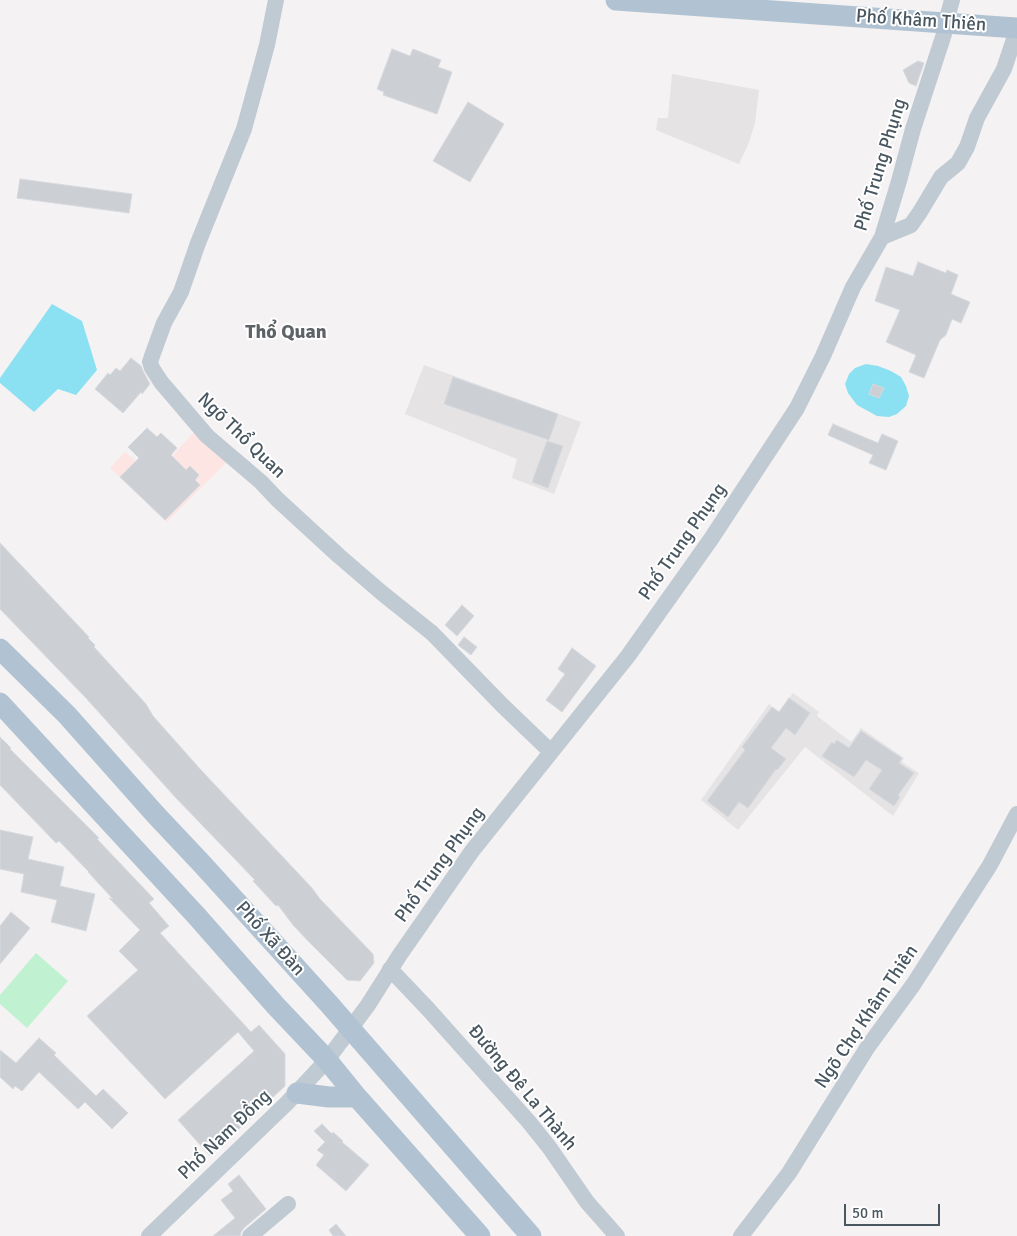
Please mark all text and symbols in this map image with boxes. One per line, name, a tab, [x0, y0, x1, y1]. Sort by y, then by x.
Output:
street label: Phố Khâm Thiên	[855, 5, 987, 37]
street label: Phố Trung Phụng	[850, 96, 912, 234]
district label: Thổ Quan	[245, 321, 327, 345]
street label: Ngõ Thổ Quan	[192, 388, 290, 484]
street label: Phố Trung Phụng	[634, 479, 732, 605]
street label: Phố Trung Phụng	[390, 803, 490, 927]
street label: Phố Xã Đàn	[231, 897, 309, 981]
street label: Ngõ Chợ Khâm Thiên	[811, 941, 923, 1093]
street label: Đường Đê La Thành	[463, 1020, 581, 1156]
street label: Phố Nam Đồng	[174, 1085, 276, 1185]
scale bar	[847, 1194, 943, 1226]
text: 50 m	[852, 1204, 883, 1222]

